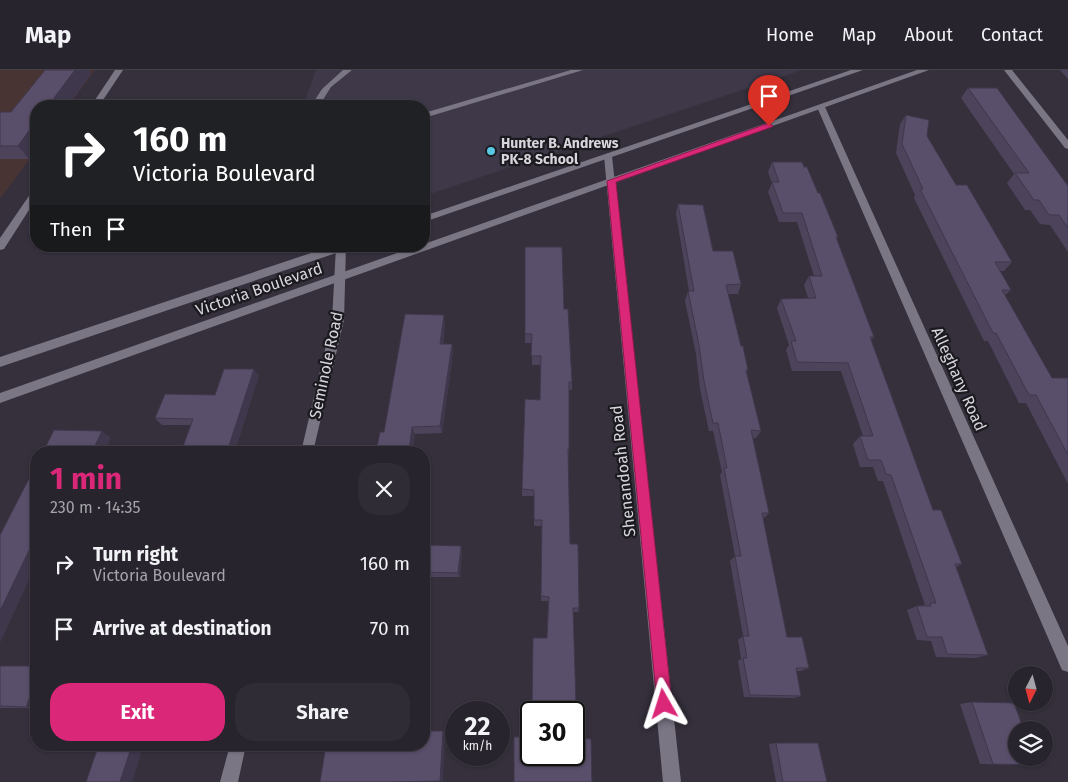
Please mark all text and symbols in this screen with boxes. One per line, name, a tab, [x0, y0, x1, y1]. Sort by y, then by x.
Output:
text: Map	[25, 21, 71, 49]
text: Home	[766, 24, 814, 46]
text: Map	[842, 24, 876, 46]
text: About	[904, 24, 953, 46]
text: Contact	[981, 24, 1043, 46]
pin	[748, 75, 790, 126]
icon: arrive	[755, 82, 783, 110]
text: 160 m	[133, 118, 227, 160]
icon: right	[50, 120, 115, 185]
place label: Hunter B. Andrews PK-8 School	[501, 135, 619, 168]
marker: Hunter B. Andrews PK-8 School	[485, 145, 497, 157]
text: Victoria Boulevard	[133, 160, 316, 187]
icon: arrive	[102, 215, 130, 243]
text: Then	[50, 218, 92, 241]
street label: Victoria Boulevard	[193, 258, 325, 320]
street label: Seminole Road	[305, 310, 347, 420]
street label: Alleghany Road	[928, 324, 990, 434]
street label: Shenandoah Road	[607, 404, 639, 538]
text: 1 min	[50, 461, 122, 497]
button: close	[358, 463, 410, 515]
text: 230 m · 14:35	[50, 498, 140, 517]
text: Turn right	[93, 543, 178, 566]
icon: right	[50, 550, 78, 578]
text: 160 m	[360, 552, 410, 575]
text: Victoria Boulevard	[93, 566, 226, 585]
icon: arrive	[50, 615, 78, 643]
text: Arrive at destination	[93, 617, 272, 640]
text: 70 m	[370, 617, 410, 640]
north arrow	[1008, 666, 1052, 711]
map controls	[1008, 666, 1053, 766]
position arrow	[637, 677, 689, 729]
button: Exit	[50, 683, 225, 741]
button: Share	[235, 683, 410, 741]
speed limit sign: 30	[520, 701, 585, 766]
text: 22	[465, 712, 490, 742]
button: layers	[1008, 721, 1053, 766]
text: km/h	[463, 739, 492, 753]

